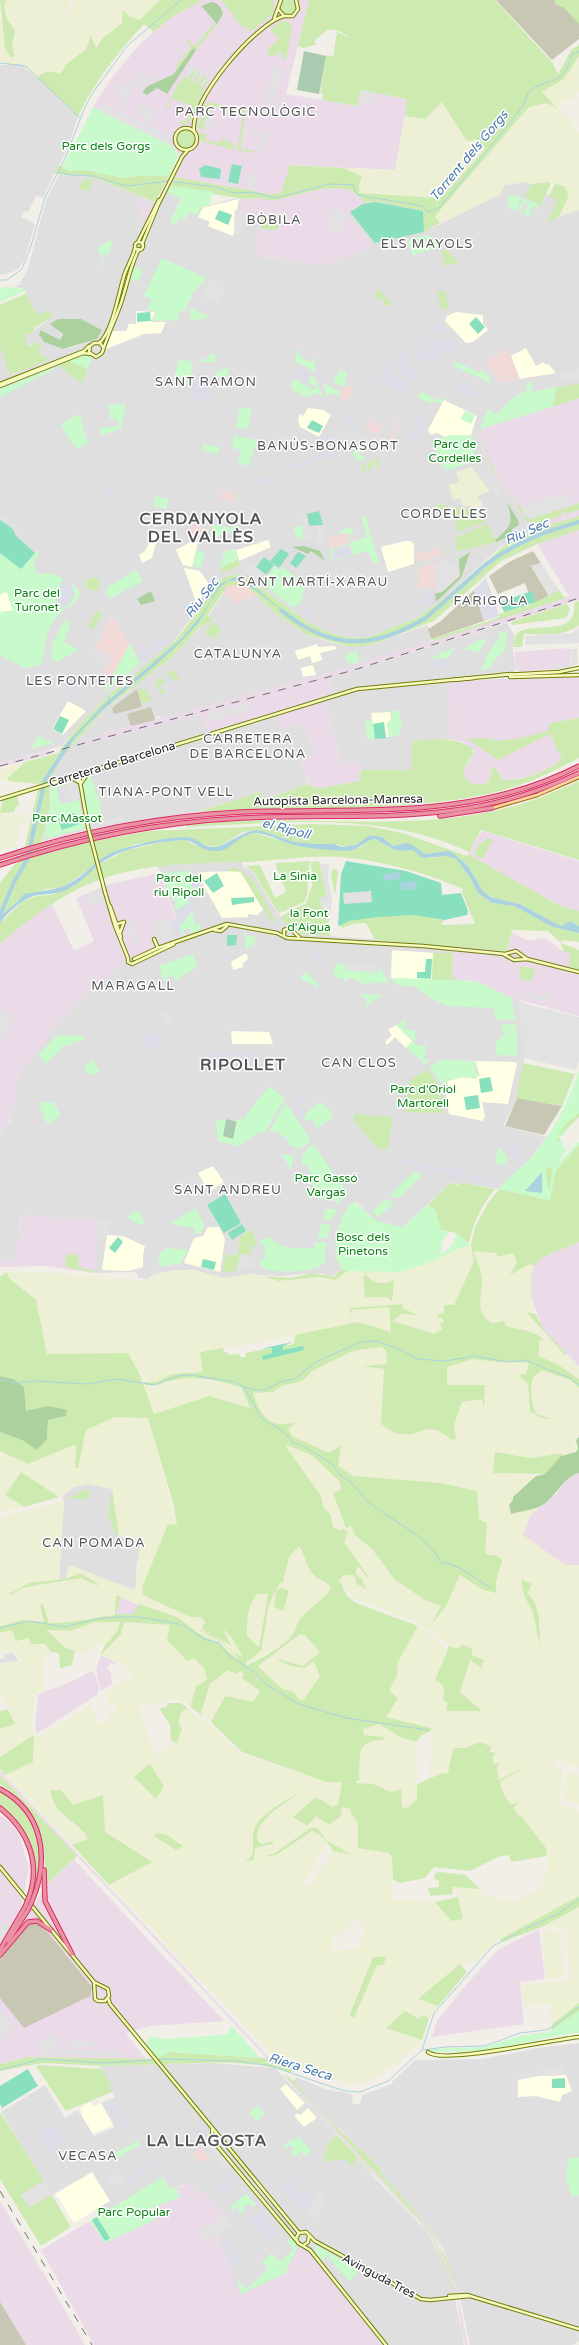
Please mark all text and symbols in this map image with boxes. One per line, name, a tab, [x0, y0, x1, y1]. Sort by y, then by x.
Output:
district label: PARC TECNOLÒGIC	[175, 104, 317, 120]
water label: Torrent dels Gorgs	[426, 107, 512, 205]
park label: Parc dels Gorgs	[62, 139, 151, 153]
district label: BÒBILA	[246, 212, 302, 228]
district label: ELS MAYOLS	[381, 236, 473, 252]
district label: SANT RAMON	[155, 374, 257, 390]
park label: Parc de Cordelles	[429, 437, 482, 465]
district label: BANÚS-BONASORT	[257, 438, 399, 454]
district label: CORDELLES	[401, 506, 487, 522]
district label: CERDANYOLA DEL VALLÈS	[140, 509, 262, 547]
water label: Riu Sec	[503, 515, 552, 549]
water label: Riu Sec	[182, 574, 223, 621]
district label: SANT MARTÍ-XARAU	[238, 574, 388, 590]
park label: Parc del Turonet	[14, 586, 60, 614]
district label: FARIGOLA	[453, 593, 529, 609]
district label: CATALUNYA	[194, 646, 282, 662]
district label: LES FONTETES	[26, 673, 134, 689]
district label: CARRETERA DE BARCELONA	[190, 731, 306, 762]
street label: Carretera de Barcelona	[47, 738, 177, 790]
district label: TIANA-PONT VELL	[99, 784, 233, 800]
street label: Autopista Barcelona-Manresa	[253, 792, 423, 808]
park label: Parc Massot	[32, 811, 102, 825]
water label: el Ripoll	[260, 815, 313, 844]
park label: La Sinia	[273, 869, 317, 883]
park label: Parc del riu Ripoll	[154, 871, 204, 899]
park label: la Font d'Aigua	[287, 906, 331, 934]
district label: MARAGALL	[91, 978, 175, 994]
district label: RIPOLLET	[200, 1055, 286, 1075]
district label: CAN CLOS	[321, 1055, 397, 1071]
park label: Parc d'Oriol Martorell	[390, 1082, 456, 1110]
park label: Parc Gassó Vargas	[294, 1171, 358, 1199]
district label: SANT ANDREU	[174, 1182, 282, 1198]
park label: Bosc dels Pinetons	[336, 1230, 390, 1258]
district label: CAN POMADA	[42, 1535, 146, 1551]
water label: Riera Seca	[267, 2050, 334, 2084]
district label: LA LLAGOSTA	[147, 2131, 267, 2151]
district label: VECASA	[58, 2148, 118, 2164]
park label: Parc Popular	[98, 2205, 171, 2219]
street label: Avinguda Tres	[340, 2251, 418, 2301]

